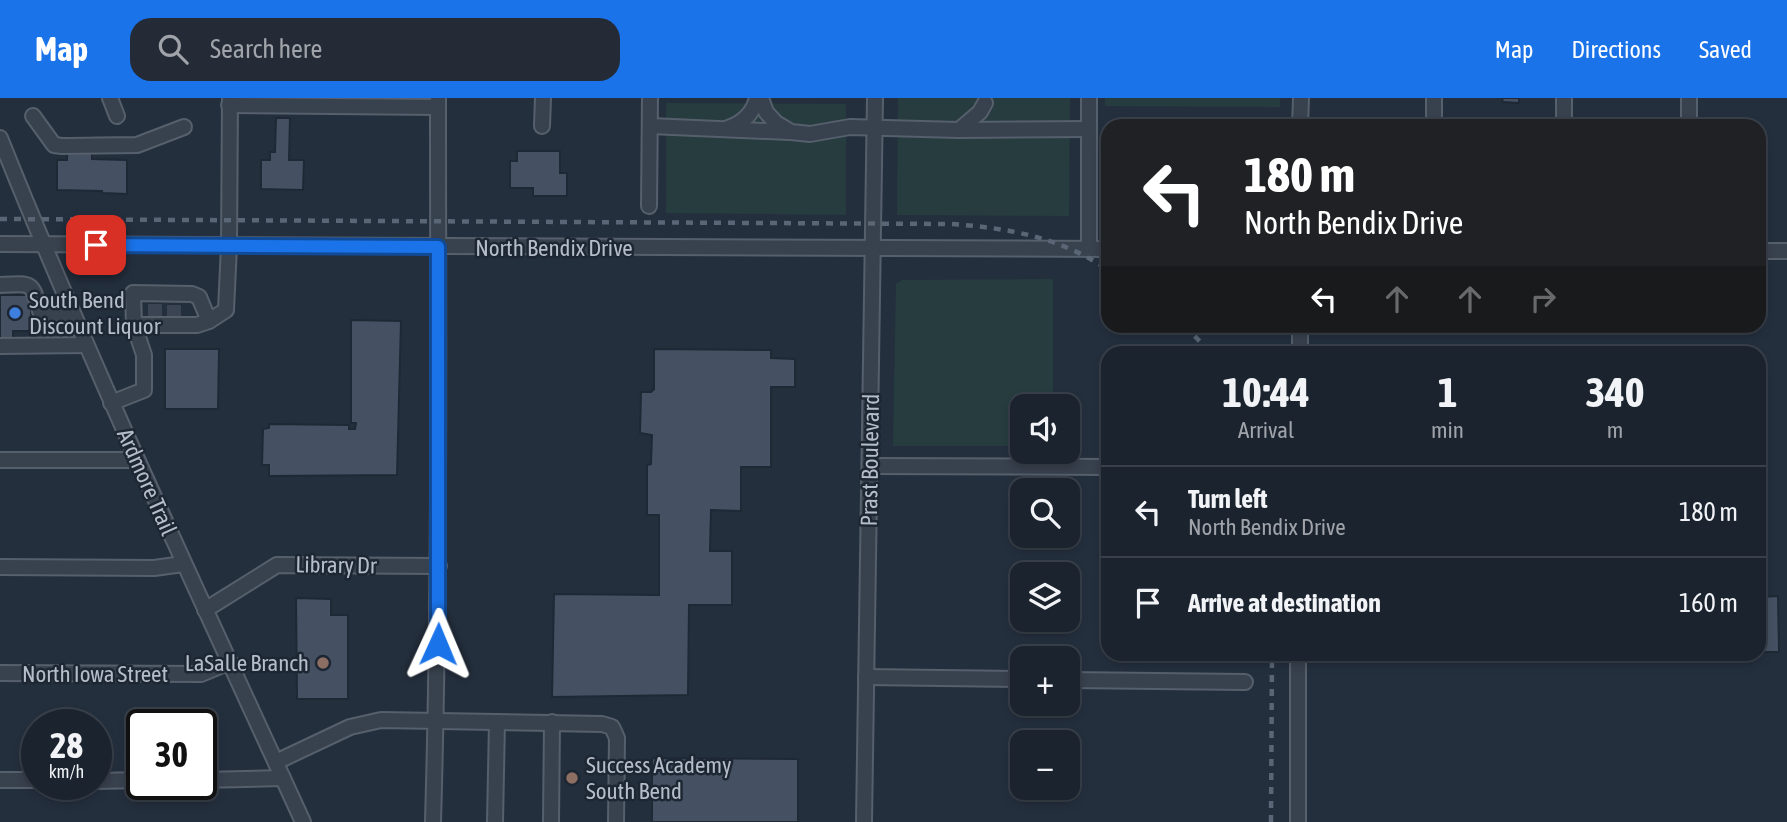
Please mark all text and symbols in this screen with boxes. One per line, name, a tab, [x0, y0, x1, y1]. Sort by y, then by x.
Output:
search box	[130, 18, 620, 81]
text: Map	[35, 30, 88, 68]
icon: search	[154, 30, 192, 68]
text: Search here	[210, 34, 322, 64]
text: Map	[1495, 36, 1533, 63]
text: Directions	[1571, 36, 1661, 63]
text: Saved	[1699, 36, 1752, 63]
text: 180 m	[1244, 146, 1355, 202]
icon: left	[1129, 147, 1220, 238]
text: North Bendix Drive	[1244, 204, 1463, 241]
pin	[66, 215, 126, 275]
icon: arrive	[77, 226, 115, 264]
street label: North Bendix Drive	[475, 235, 633, 261]
icon: left	[1305, 280, 1343, 318]
icon: ahead	[1378, 280, 1416, 318]
icon: ahead	[1451, 280, 1489, 318]
icon: right	[1524, 280, 1562, 318]
place label: South Bend Discount Liquor	[29, 287, 162, 339]
marker: South Bend Discount Liquor	[7, 305, 23, 321]
text: 10:44	[1222, 368, 1310, 416]
text: 1	[1438, 368, 1457, 416]
text: 340	[1585, 368, 1645, 416]
street label: Prast Boulevard	[856, 393, 884, 527]
map controls	[1010, 394, 1080, 800]
button: sound	[1010, 394, 1080, 464]
text: Arrival	[1238, 417, 1294, 443]
text: min	[1431, 417, 1464, 443]
text: m	[1607, 417, 1623, 443]
street label: Ardmore Trail	[112, 425, 182, 539]
button: search	[1010, 478, 1080, 548]
text: Turn left	[1188, 484, 1268, 514]
icon: left	[1129, 493, 1167, 531]
text: 180 m	[1679, 497, 1738, 527]
text: North Bendix Drive	[1188, 514, 1346, 540]
street label: Library Dr	[295, 551, 378, 579]
button: layers	[1010, 562, 1080, 632]
icon: arrive	[1129, 584, 1167, 622]
text: Arrive at destination	[1188, 588, 1381, 618]
text: 160 m	[1679, 588, 1738, 618]
position arrow	[401, 607, 475, 681]
button: +	[1010, 646, 1080, 716]
place label: LaSalle Branch	[185, 650, 309, 676]
marker: LaSalle Branch	[315, 655, 331, 671]
street label: North Iowa Street	[22, 661, 168, 687]
speed limit sign: 30	[126, 709, 217, 800]
text: 28	[50, 725, 83, 765]
button: −	[1010, 730, 1080, 800]
place label: Success Academy South Bend	[586, 752, 731, 804]
text: km/h	[49, 761, 84, 782]
marker: Success Academy South Bend	[564, 770, 580, 786]

